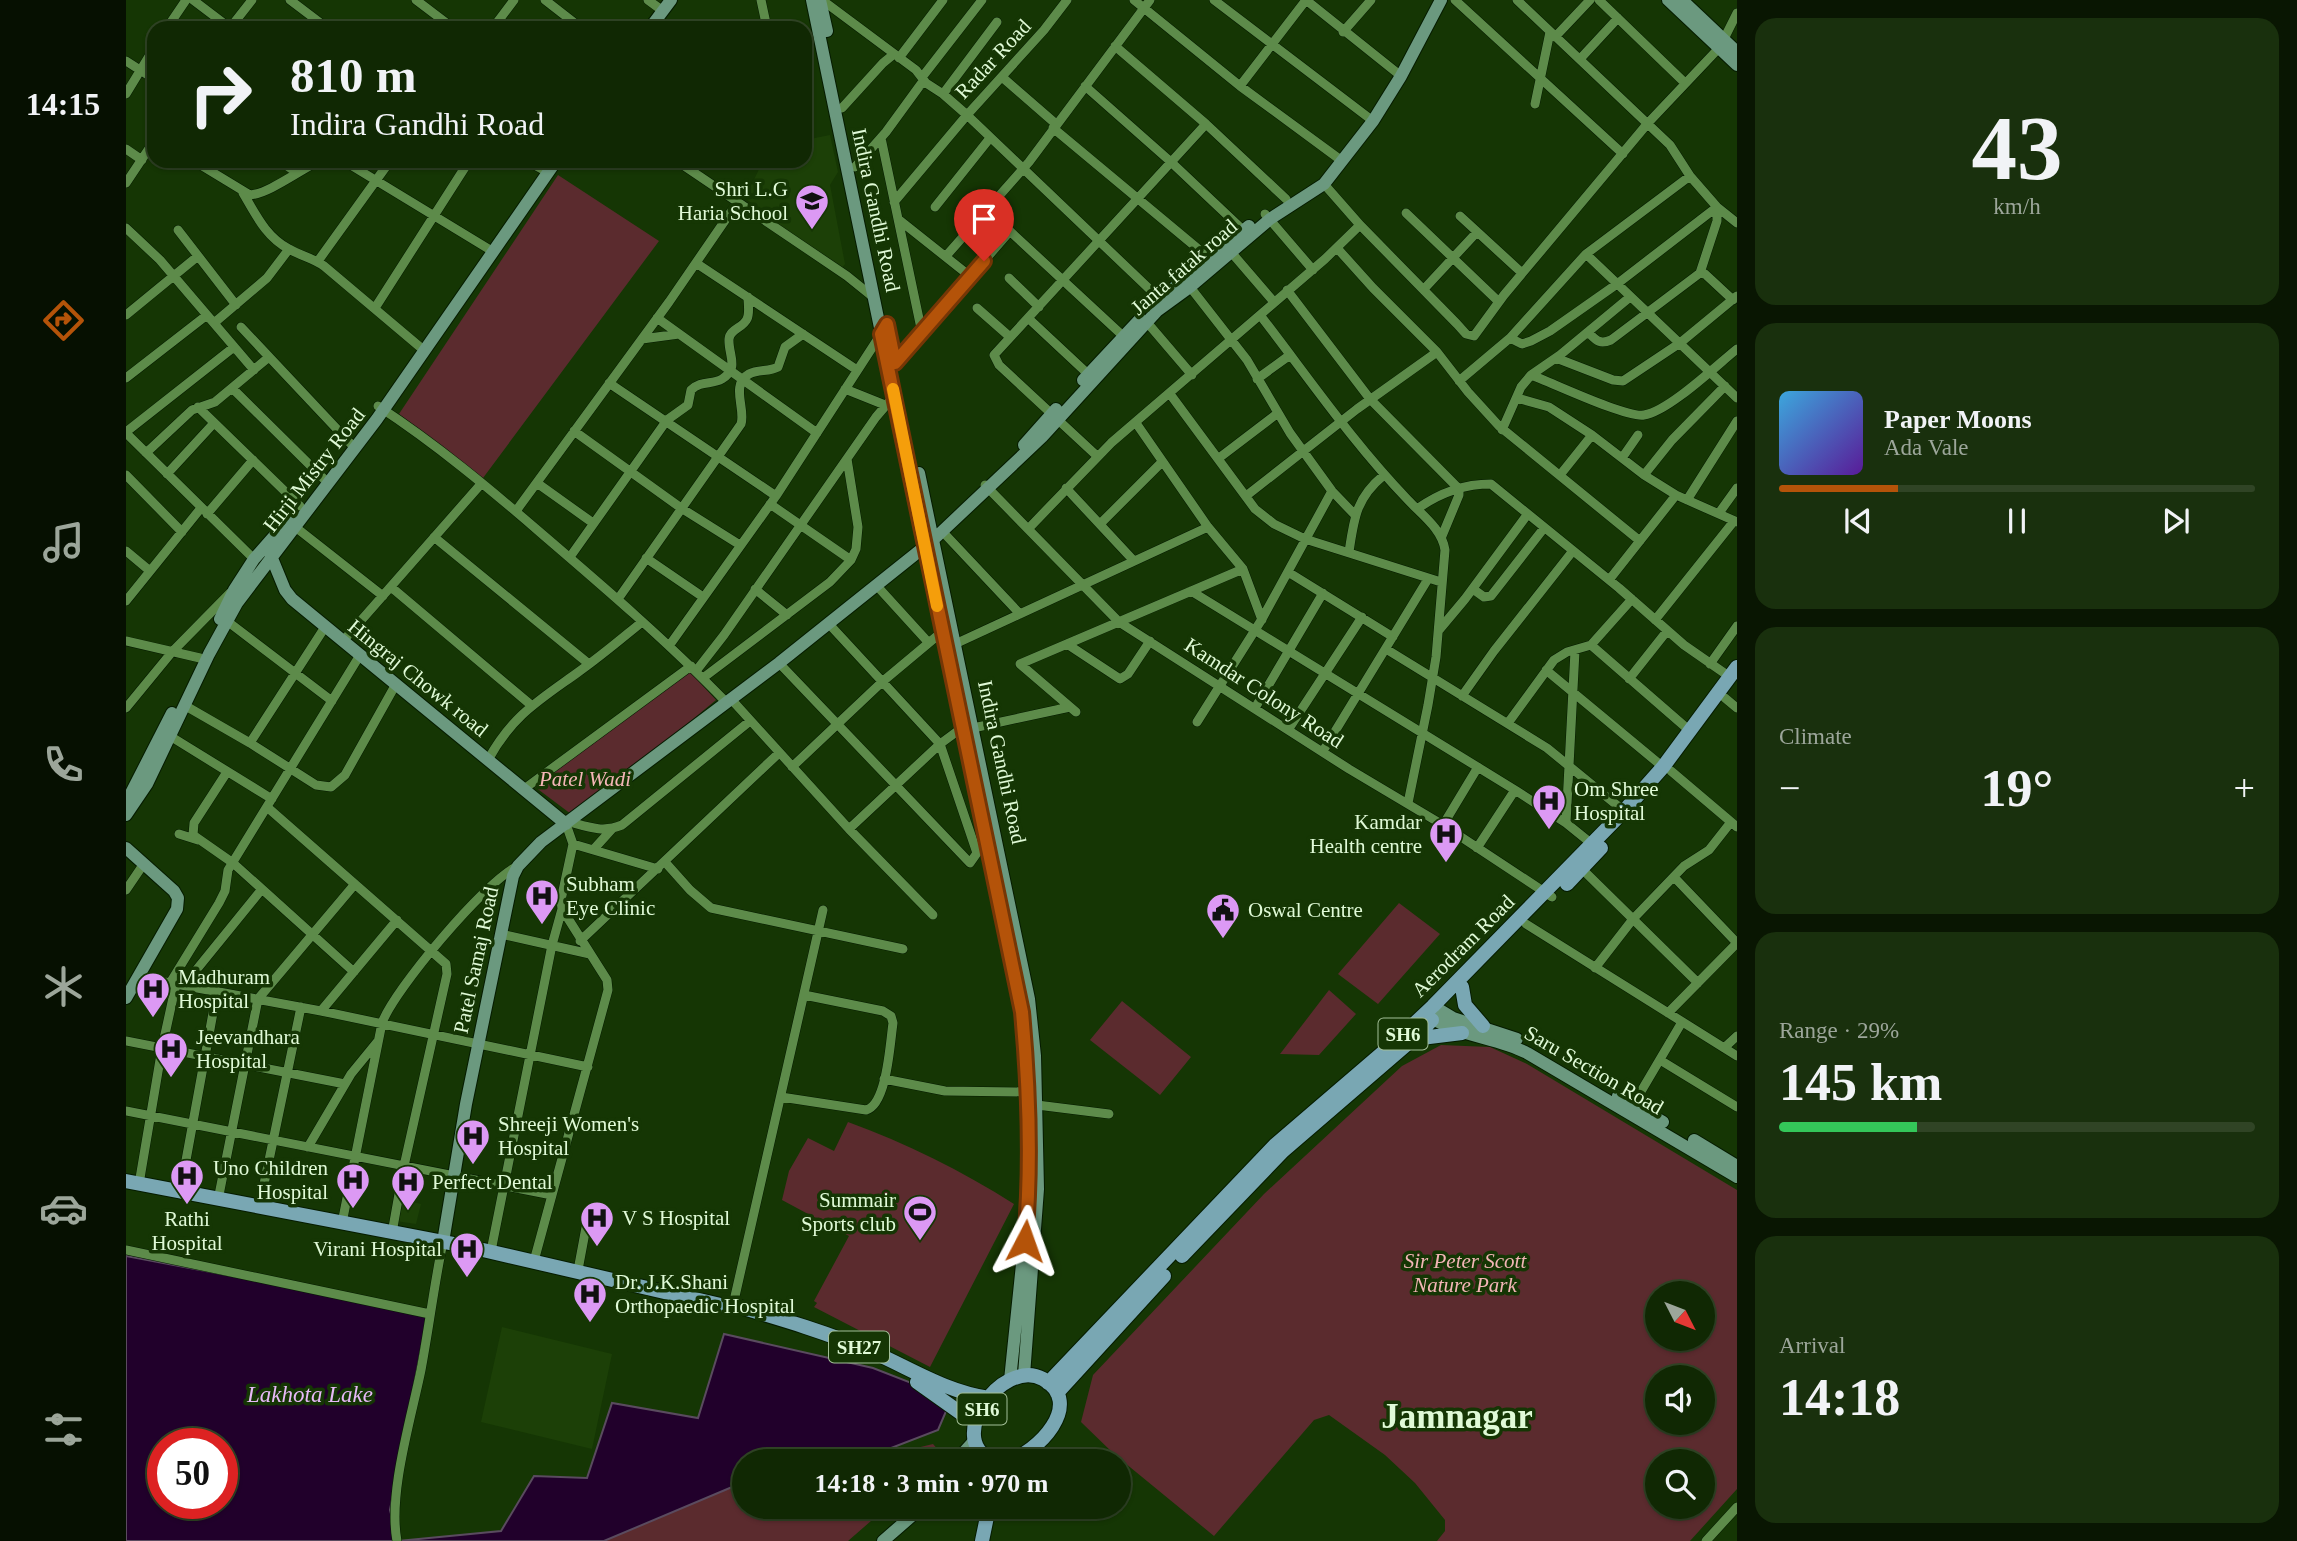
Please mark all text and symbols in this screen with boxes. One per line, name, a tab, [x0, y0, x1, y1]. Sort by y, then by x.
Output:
street label: Radar Road	[950, 14, 1036, 104]
text: 810 m	[290, 48, 417, 103]
icon: right	[175, 49, 266, 140]
text: 14:15	[26, 86, 100, 122]
text: 43	[1972, 98, 2063, 199]
text: Indira Gandhi Road	[290, 106, 544, 142]
street label: Indira Gandhi Road	[847, 126, 905, 295]
place label: Shri L.G Haria School	[678, 177, 788, 225]
school or university icon: Shri L.G Haria School	[793, 182, 831, 231]
pin	[954, 189, 1014, 261]
text: km/h	[1993, 194, 2041, 219]
icon: arrive	[965, 200, 1003, 238]
street label: Janta fatak road	[1126, 214, 1242, 320]
icon: directions	[39, 296, 88, 345]
street label: Hirji Mistry Road	[258, 403, 370, 537]
text: Paper Moons	[1884, 405, 2032, 434]
text: Ada Vale	[1884, 435, 1969, 460]
icon: previous	[1839, 502, 1877, 540]
icon: pause	[1998, 502, 2036, 540]
icon: next	[2157, 502, 2195, 540]
icon: music	[39, 518, 88, 567]
street label: Hingraj Chowk road	[343, 614, 493, 742]
street label: Kamdar Colony Road	[1180, 633, 1348, 754]
street label: Indira Gandhi Road	[973, 678, 1031, 847]
text: Climate	[1779, 724, 1852, 749]
icon: phone	[39, 740, 88, 789]
text: 19°	[1981, 760, 2053, 817]
park label: Patel Wadi	[538, 767, 631, 791]
text: −	[1779, 767, 1800, 809]
text: +	[2234, 767, 2255, 809]
place label: Om Shree Hospital	[1574, 777, 1659, 825]
hospital icon: Om Shree Hospital	[1530, 782, 1568, 831]
place label: Kamdar Health centre	[1309, 810, 1422, 858]
hospital icon: Kamdar Health centre	[1427, 815, 1465, 864]
place label: Subham Eye Clinic	[566, 872, 655, 920]
hospital icon: Subham Eye Clinic	[523, 877, 561, 926]
street label: Patel Samaj Road	[449, 884, 503, 1036]
street label: Aerodram Road	[1407, 890, 1519, 1002]
public building icon: Oswal Centre	[1204, 891, 1242, 940]
place label: Oswal Centre	[1248, 898, 1363, 922]
icon: climate	[39, 962, 88, 1011]
place label: Madhuram Hospital	[178, 965, 270, 1013]
hospital icon: Madhuram Hospital	[134, 970, 172, 1019]
road number: SH6	[1378, 1018, 1428, 1050]
text: Range · 29%	[1779, 1018, 1899, 1043]
street label: Saru Section Road	[1520, 1021, 1668, 1120]
place label: Jeevandhara Hospital	[196, 1025, 300, 1073]
hospital icon: Jeevandhara Hospital	[152, 1030, 190, 1079]
text: 145 km	[1779, 1054, 1942, 1111]
place label: Shreeji Women's Hospital	[498, 1112, 639, 1160]
hospital icon: Shreeji Women's Hospital	[454, 1117, 492, 1166]
place label: Uno Children Hospital	[213, 1156, 328, 1204]
hospital icon: Rathi Hospital	[168, 1157, 206, 1206]
hospital icon: Uno Children Hospital	[334, 1161, 372, 1210]
hospital icon: Perfect Dental	[389, 1163, 427, 1212]
place label: Perfect Dental	[432, 1170, 553, 1194]
icon: car	[39, 1184, 88, 1233]
place label: Summair Sports club	[801, 1188, 896, 1236]
sports icon: Summair Sports club	[901, 1193, 939, 1242]
hospital icon: V S Hospital	[578, 1199, 616, 1248]
position arrow	[988, 1204, 1062, 1278]
place label: V S Hospital	[622, 1206, 730, 1230]
place label: Rathi Hospital	[151, 1207, 223, 1255]
hospital icon: Virani Hospital	[448, 1230, 486, 1279]
place label: Virani Hospital	[313, 1237, 442, 1261]
park label: Sir Peter Scott Nature Park	[1404, 1249, 1527, 1297]
place label: Dr. J.K.Shani Orthopaedic Hospital	[615, 1270, 795, 1318]
hospital icon: Dr. J.K.Shani Orthopaedic Hospital	[571, 1275, 609, 1324]
north arrow	[1645, 1281, 1715, 1351]
map controls	[1645, 1281, 1715, 1519]
road number: SH27	[829, 1331, 889, 1362]
text: Arrival	[1779, 1333, 1845, 1358]
button: sound	[1645, 1365, 1715, 1435]
text: 14:18	[1779, 1369, 1900, 1426]
water label: Lakhota Lake	[246, 1382, 373, 1407]
road number: SH6	[958, 1394, 1006, 1424]
district label: Jamnagar	[1381, 1397, 1533, 1436]
icon: filters	[39, 1405, 88, 1454]
speed limit sign: 50	[147, 1428, 238, 1519]
button: search	[1645, 1449, 1715, 1519]
text: 14:18 · 3 min · 970 m	[815, 1469, 1049, 1498]

